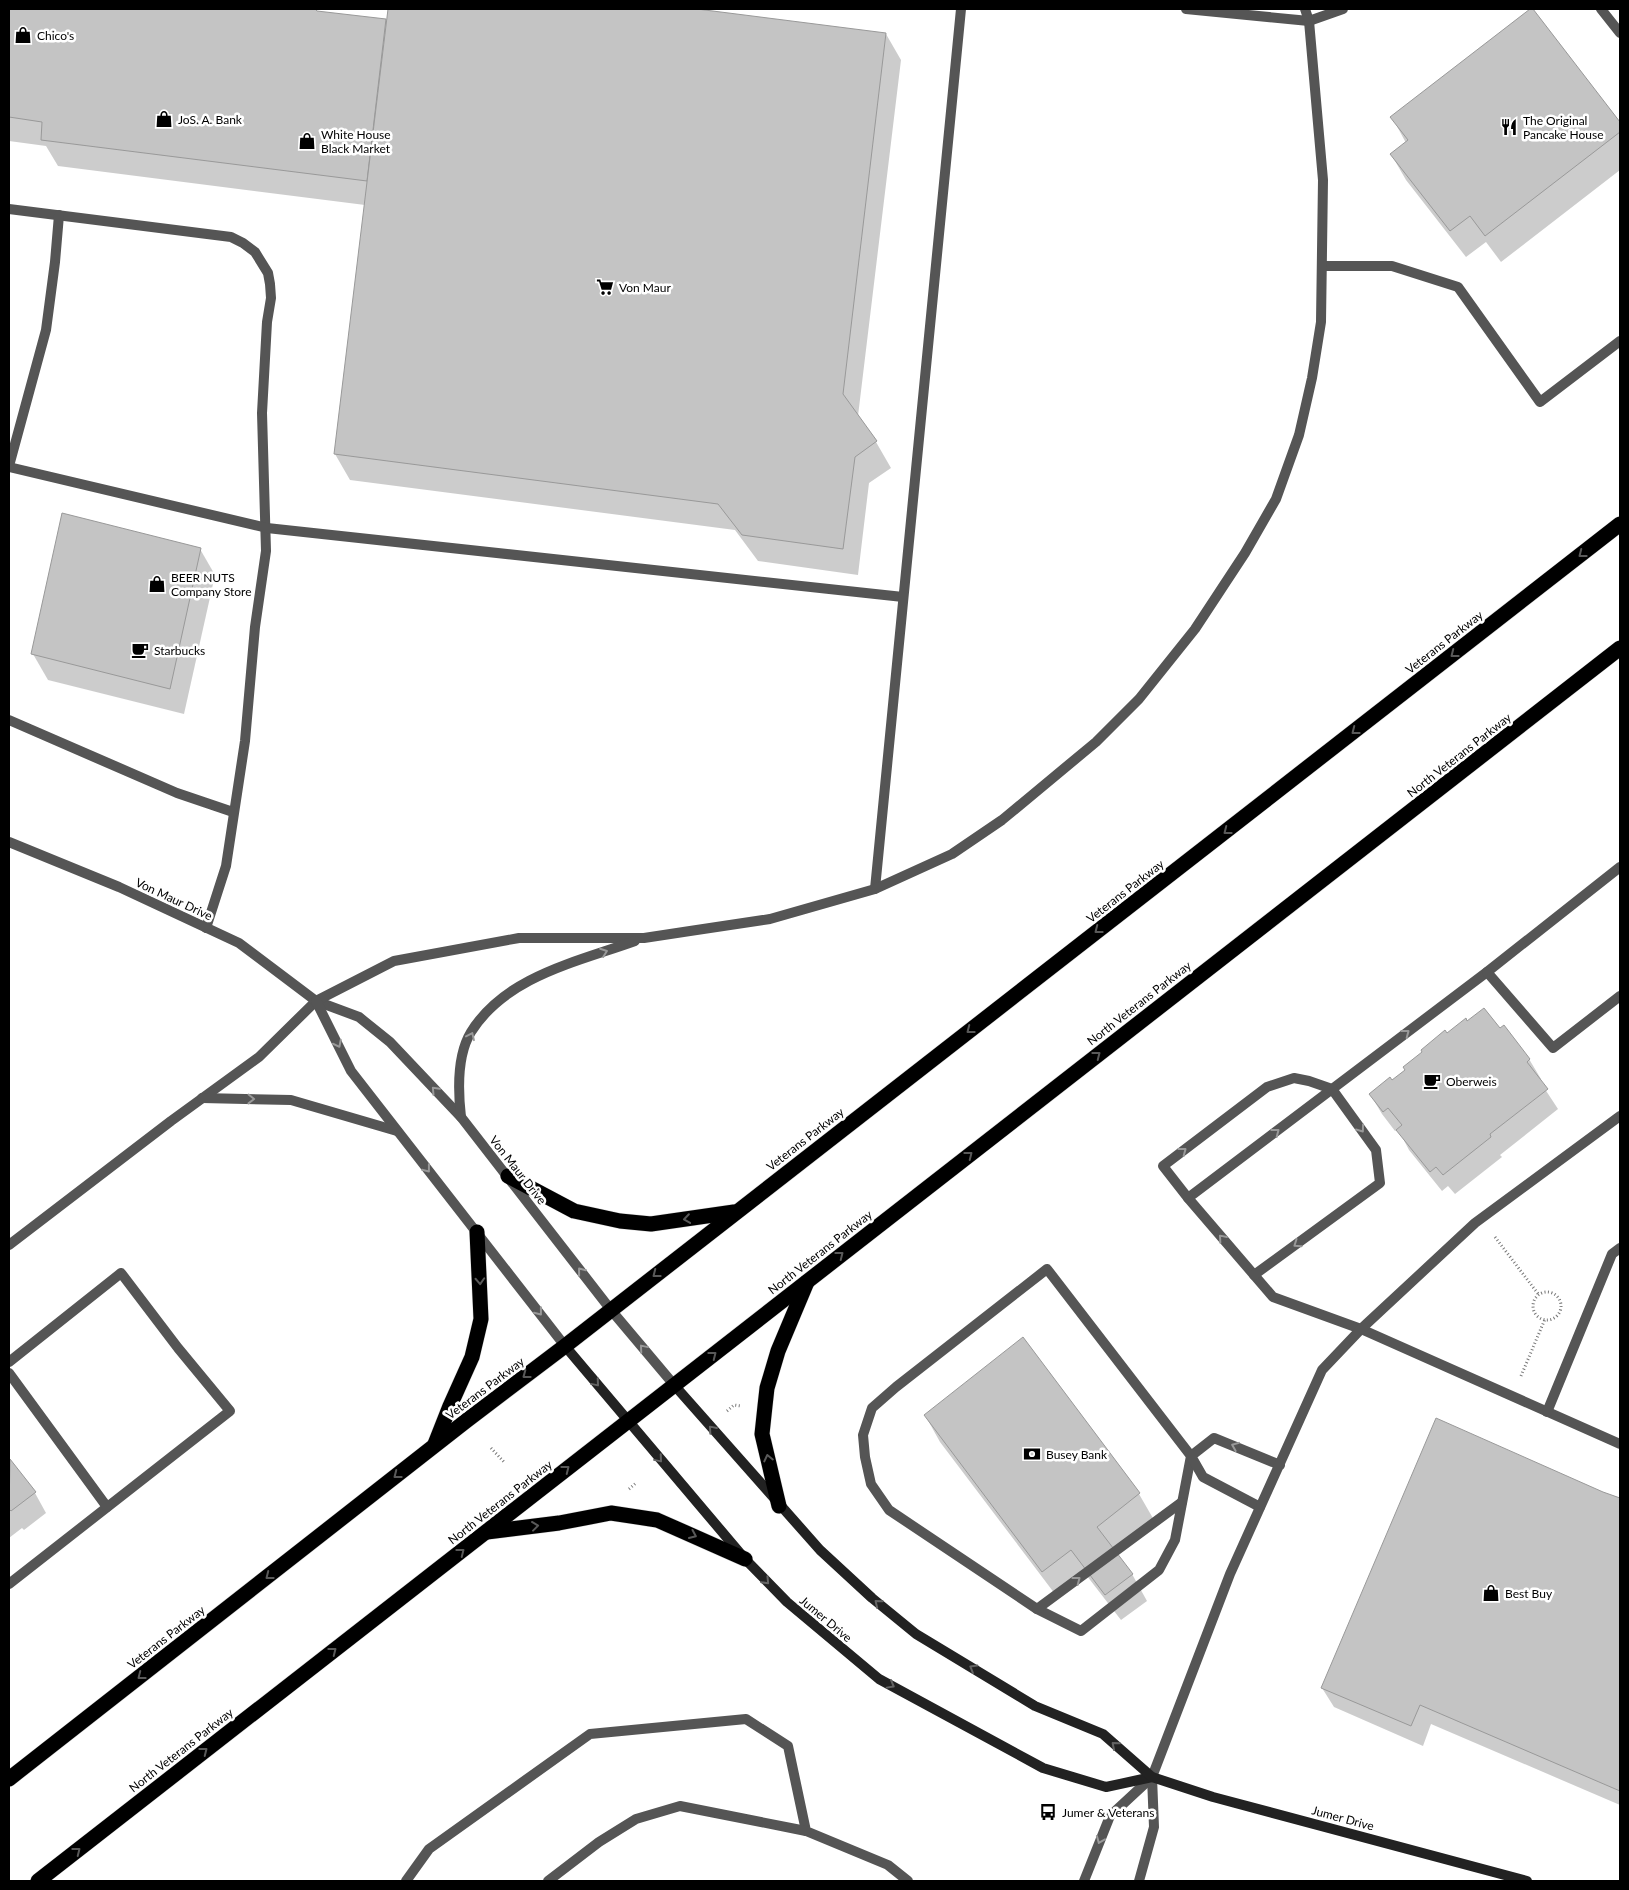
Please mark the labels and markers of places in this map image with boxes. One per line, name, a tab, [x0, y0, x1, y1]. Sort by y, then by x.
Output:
shop icon: Chico's	[13, 25, 33, 45]
place label: Chico's	[37, 28, 74, 43]
shop icon: JoS. A. Bank	[154, 109, 174, 129]
place label: JoS. A. Bank	[178, 112, 243, 127]
place label: The Original Pancake House	[1523, 113, 1604, 142]
restaurant icon: The Original Pancake House	[1499, 117, 1519, 137]
place label: White House Black Market	[321, 127, 391, 156]
shop icon: White House Black Market	[297, 131, 317, 151]
supermarket icon: Von Maur	[595, 277, 615, 297]
place label: Von Maur	[619, 280, 671, 295]
place label: BEER NUTS Company Store	[171, 570, 252, 599]
shop icon: BEER NUTS Company Store	[147, 574, 167, 594]
cafe icon: Starbucks	[130, 640, 150, 660]
place label: Starbucks	[154, 643, 205, 658]
cafe icon: Oberweis	[1422, 1071, 1442, 1091]
place label: Oberweis	[1446, 1074, 1497, 1089]
bank icon: Busey Bank	[1022, 1444, 1042, 1464]
place label: Busey Bank	[1046, 1447, 1108, 1462]
shop icon: Best Buy	[1481, 1583, 1501, 1603]
place label: Best Buy	[1505, 1586, 1553, 1601]
bus stop icon: Jumer & Veterans	[1038, 1802, 1058, 1822]
place label: Jumer & Veterans	[1062, 1805, 1154, 1820]

